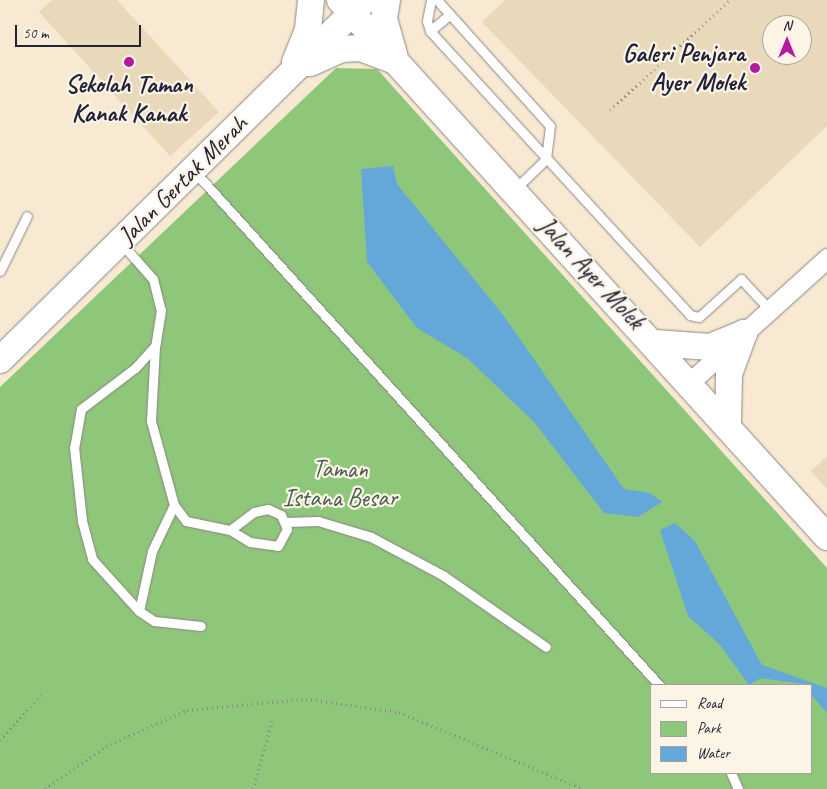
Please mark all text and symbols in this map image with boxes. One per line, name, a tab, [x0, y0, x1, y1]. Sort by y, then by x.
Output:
scale bar	[18, 15, 144, 47]
north arrow	[762, 15, 812, 65]
text: N	[783, 17, 791, 34]
text: 50 m	[23, 24, 49, 43]
place label: Galeri Penjara Ayer Molek	[623, 39, 745, 98]
marker: Sekolah Taman Kanak Kanak	[123, 56, 135, 68]
marker: Galeri Penjara Ayer Molek	[749, 62, 761, 74]
place label: Sekolah Taman Kanak Kanak	[65, 70, 193, 129]
street label: Jalan Gertak Merah	[113, 110, 253, 250]
street label: Jalan Ayer Molek	[531, 211, 651, 335]
park label: Taman Istana Besar	[283, 455, 397, 514]
legend	[650, 684, 812, 774]
text: Road	[697, 694, 722, 713]
text: Park	[697, 719, 721, 738]
text: Water	[697, 744, 730, 763]

